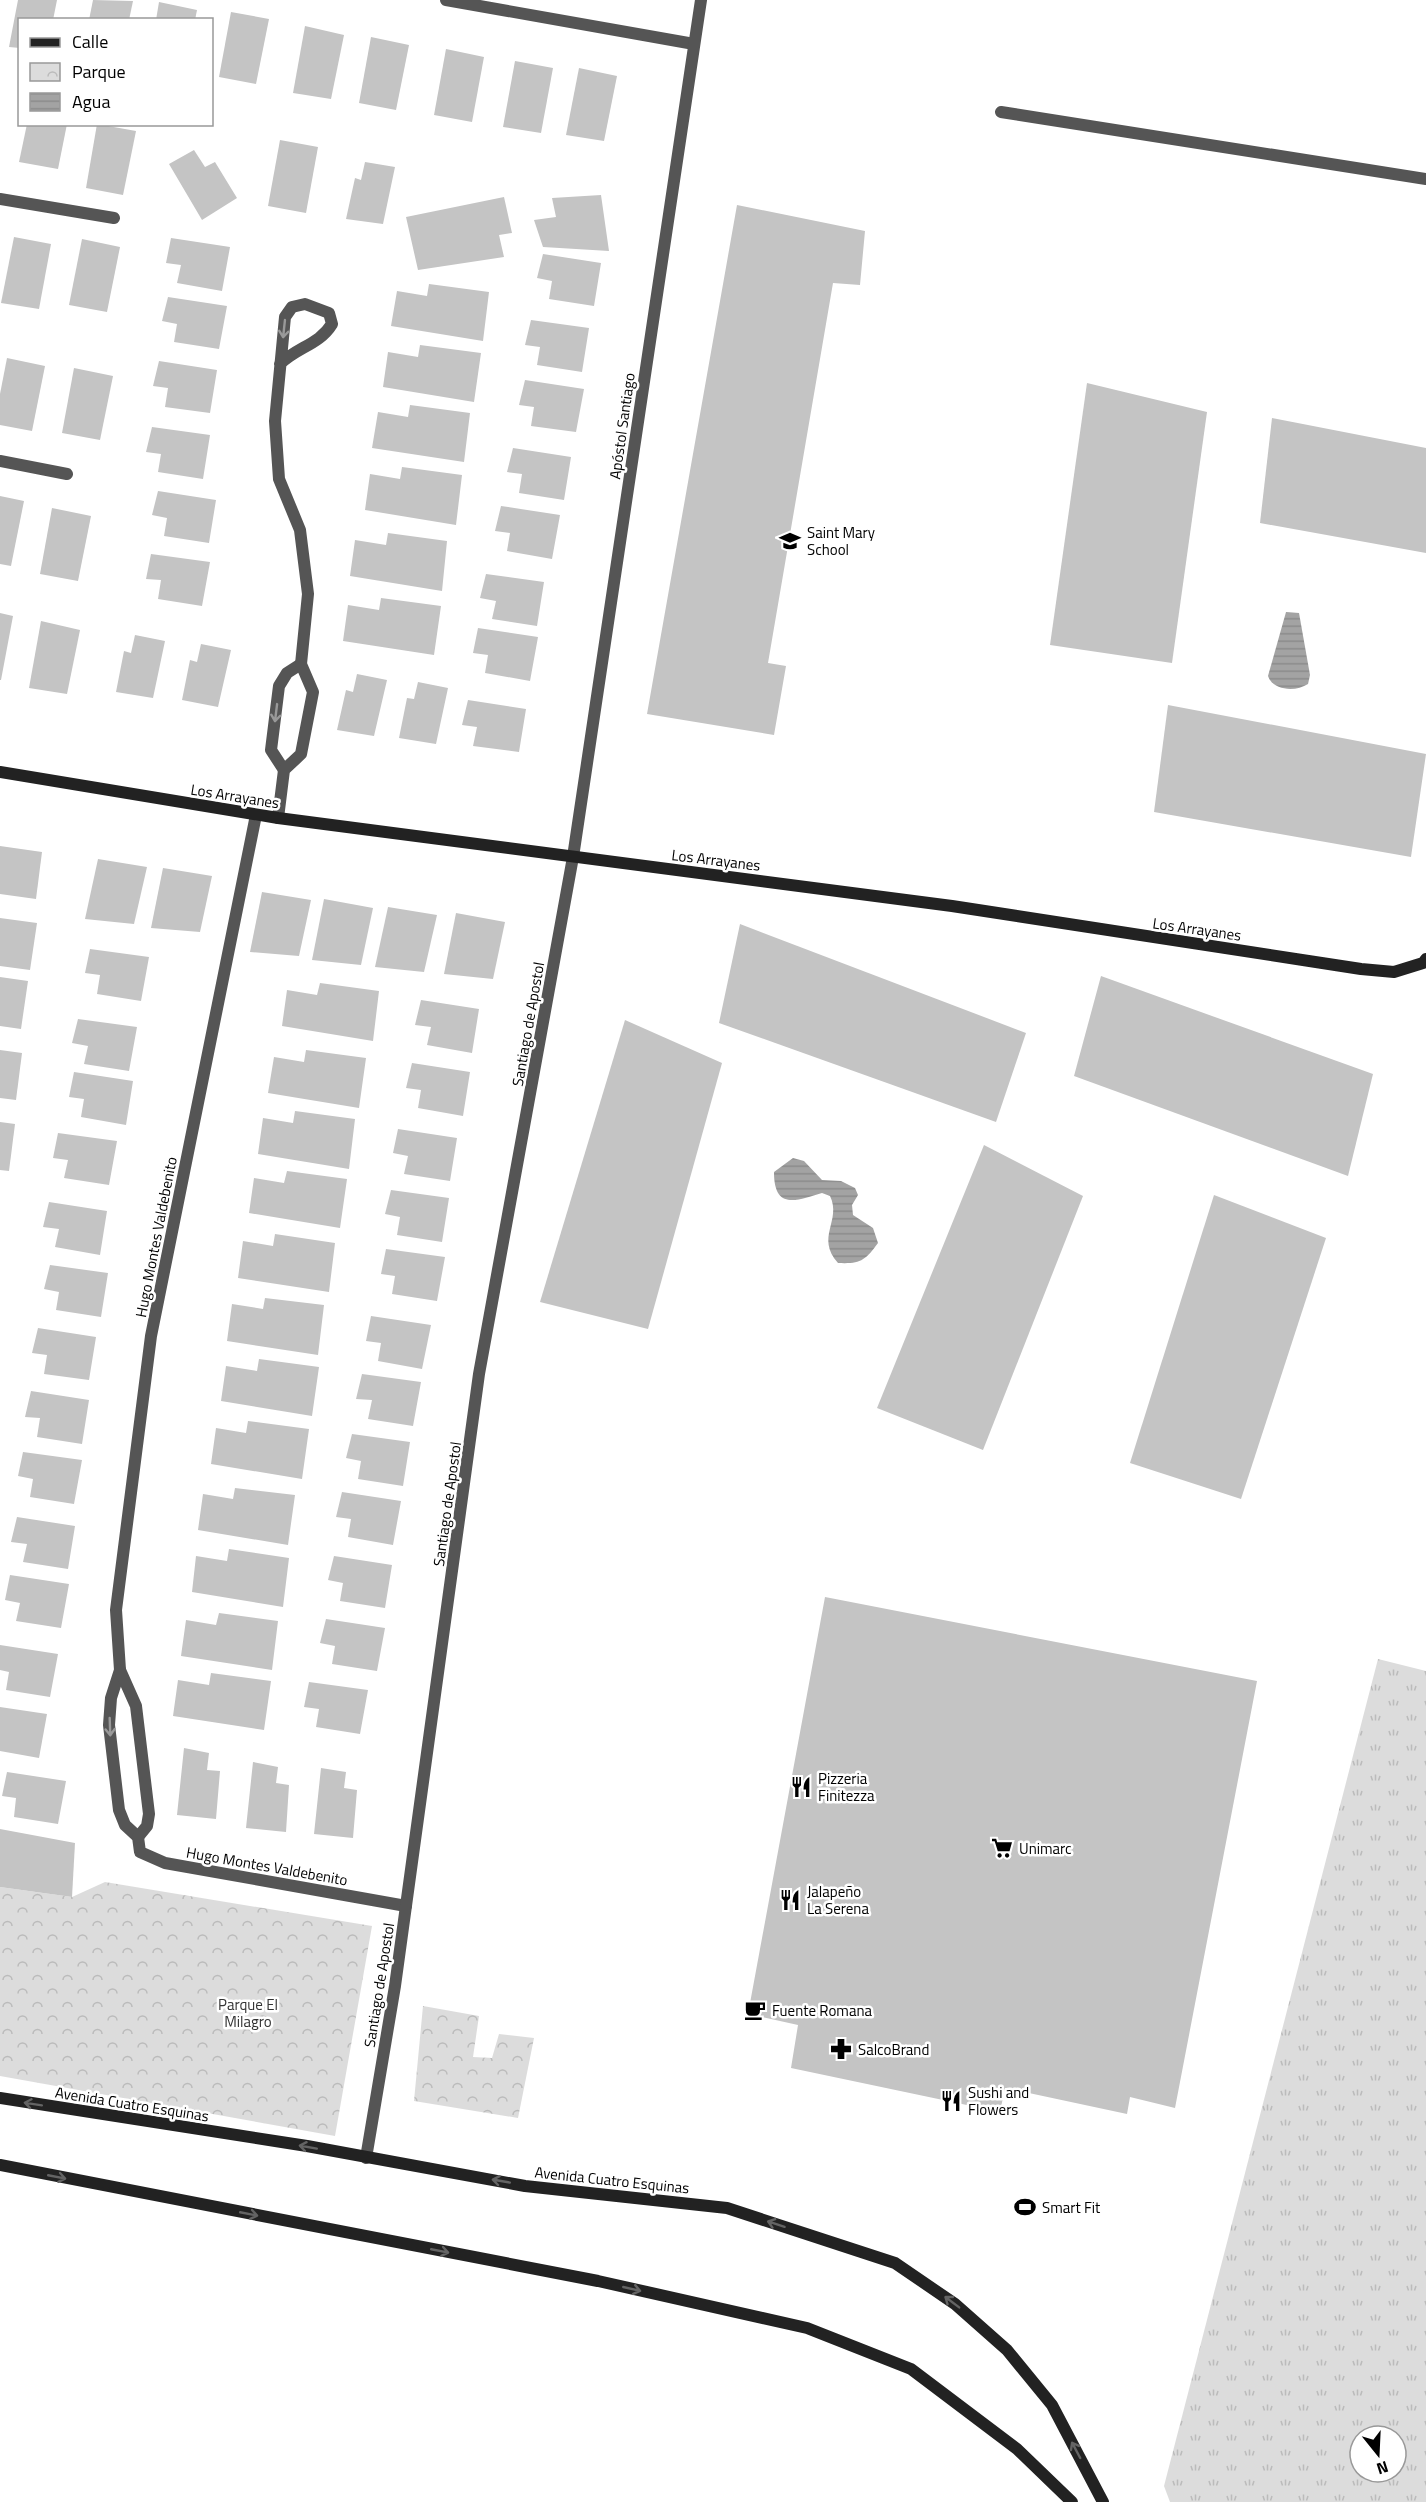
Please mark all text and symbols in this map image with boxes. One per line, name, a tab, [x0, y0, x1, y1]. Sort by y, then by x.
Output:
legend	[18, 18, 213, 126]
text: Calle	[72, 28, 108, 55]
text: Parque	[72, 58, 126, 85]
text: Agua	[72, 88, 110, 115]
one-way arrow	[278, 319, 289, 339]
street label: Apóstol Santiago	[603, 371, 641, 481]
place label: Saint Mary School	[807, 521, 875, 561]
school or university icon: Saint Mary School	[778, 529, 802, 553]
one-way arrow	[270, 702, 281, 722]
street label: Los Arrayanes	[189, 778, 281, 814]
street label: Los Arrayanes	[670, 843, 762, 877]
street label: Los Arrayanes	[1151, 911, 1243, 947]
street label: Santiago de Apostol	[506, 960, 550, 1088]
street label: Hugo Montes Valdebenito	[129, 1155, 183, 1319]
street label: Santiago de Apostol	[427, 1440, 467, 1568]
one-way arrow	[104, 1717, 115, 1737]
place label: Pizzeria Finitezza	[818, 1767, 875, 1807]
restaurant icon: Pizzeria Finitezza	[789, 1775, 813, 1799]
supermarket icon: Unimarc	[990, 1836, 1014, 1860]
place label: Unimarc	[1019, 1837, 1072, 1860]
street label: Hugo Montes Valdebenito	[185, 1840, 350, 1892]
place label: Jalapeño La Serena	[807, 1880, 869, 1920]
restaurant icon: Jalapeño La Serena	[778, 1888, 802, 1912]
street label: Santiago de Apostol	[358, 1921, 400, 2049]
park label: Parque El Milagro	[218, 1993, 278, 2033]
cafe icon: Fuente Romana	[743, 1998, 767, 2022]
place label: Fuente Romana	[772, 1999, 872, 2022]
pharmacy icon: SalcoBrand	[829, 2037, 853, 2061]
place label: SalcoBrand	[858, 2038, 929, 2061]
street label: Avenida Cuatro Esquinas	[53, 2080, 211, 2128]
place label: Sushi and Flowers	[968, 2081, 1029, 2121]
restaurant icon: Sushi and Flowers	[939, 2089, 963, 2113]
one-way arrow	[23, 2098, 43, 2109]
one-way arrow	[299, 2141, 319, 2152]
street label: Avenida Cuatro Esquinas	[534, 2160, 690, 2200]
one-way arrow	[47, 2172, 67, 2183]
one-way arrow	[492, 2176, 511, 2187]
sports icon: Smart Fit	[1013, 2195, 1037, 2219]
place label: Smart Fit	[1042, 2196, 1101, 2219]
one-way arrow	[239, 2209, 258, 2220]
one-way arrow	[767, 2218, 786, 2229]
one-way arrow	[430, 2246, 450, 2257]
one-way arrow	[622, 2283, 641, 2295]
one-way arrow	[945, 2296, 961, 2309]
north arrow	[1348, 2424, 1408, 2484]
one-way arrow	[1070, 2442, 1081, 2460]
text: N	[1374, 2455, 1392, 2481]

